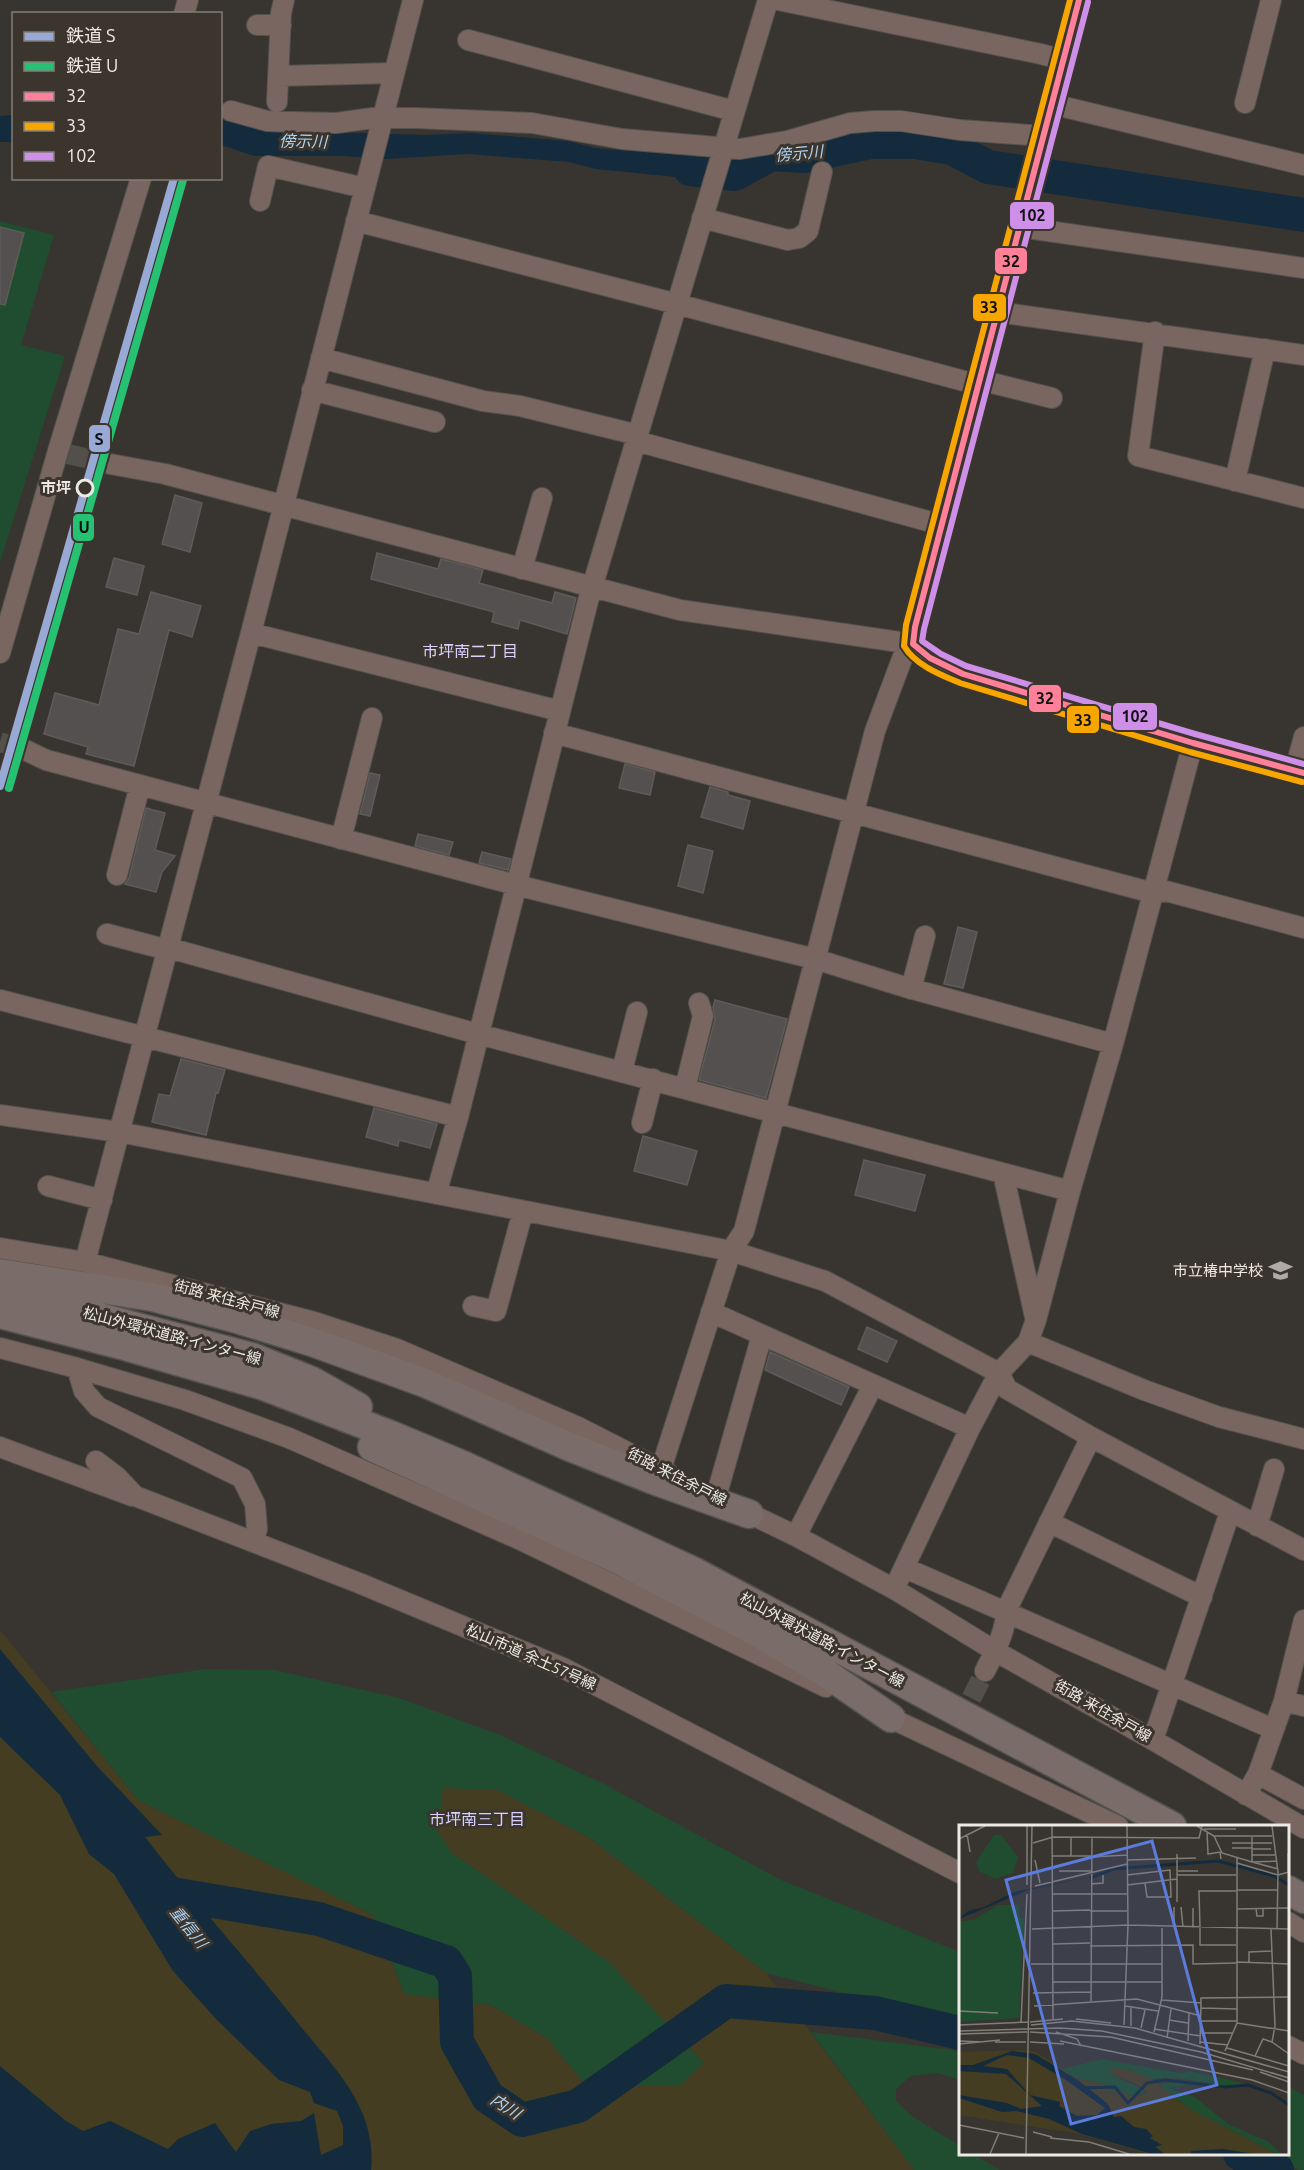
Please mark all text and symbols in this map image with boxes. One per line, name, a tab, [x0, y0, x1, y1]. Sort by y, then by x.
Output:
legend	[12, 12, 222, 180]
text: 鉄道 S	[66, 25, 116, 45]
text: 鉄道 U	[66, 55, 118, 75]
text: 32	[66, 85, 86, 105]
text: 33	[66, 115, 86, 135]
water label: 傍示川	[279, 132, 329, 150]
water label: 傍示川	[774, 142, 826, 164]
text: 102	[66, 145, 96, 165]
line badge: 102	[1009, 201, 1055, 230]
text: 102	[1018, 206, 1046, 224]
line badge: 32	[994, 247, 1028, 275]
text: 32	[1002, 252, 1020, 270]
line badge: 33	[972, 293, 1007, 322]
text: 33	[980, 298, 998, 316]
line badge: S	[88, 424, 111, 453]
text: S	[94, 430, 104, 448]
place label: 市坪	[41, 479, 71, 496]
marker: 市坪	[76, 479, 94, 497]
line badge: U	[72, 513, 95, 542]
text: U	[78, 518, 90, 536]
district label: 市坪南二丁目	[422, 642, 518, 660]
line badge: 32	[1028, 684, 1062, 713]
text: 32	[1036, 689, 1054, 707]
line badge: 102	[1112, 702, 1158, 731]
line badge: 33	[1066, 705, 1100, 734]
text: 102	[1121, 707, 1149, 725]
text: 33	[1074, 711, 1092, 729]
school or university icon: 市立椿中学校	[1268, 1258, 1294, 1284]
place label: 市立椿中学校	[1173, 1262, 1263, 1279]
street label: 街路 来住余戸線	[173, 1276, 282, 1321]
street label: 松山外環状道路;インター線	[81, 1304, 263, 1368]
street label: 街路 来住余戸線	[625, 1444, 729, 1509]
street label: 松山外環状道路;インター線	[737, 1589, 907, 1690]
street label: 松山市道 余土57号線	[464, 1620, 599, 1693]
street label: 街路 来住余戸線	[1052, 1676, 1154, 1745]
district label: 市坪南三丁目	[429, 1810, 525, 1828]
inset map	[959, 1825, 1289, 2155]
water label: 重信川	[167, 1903, 212, 1953]
water label: 内川	[488, 2090, 526, 2123]

